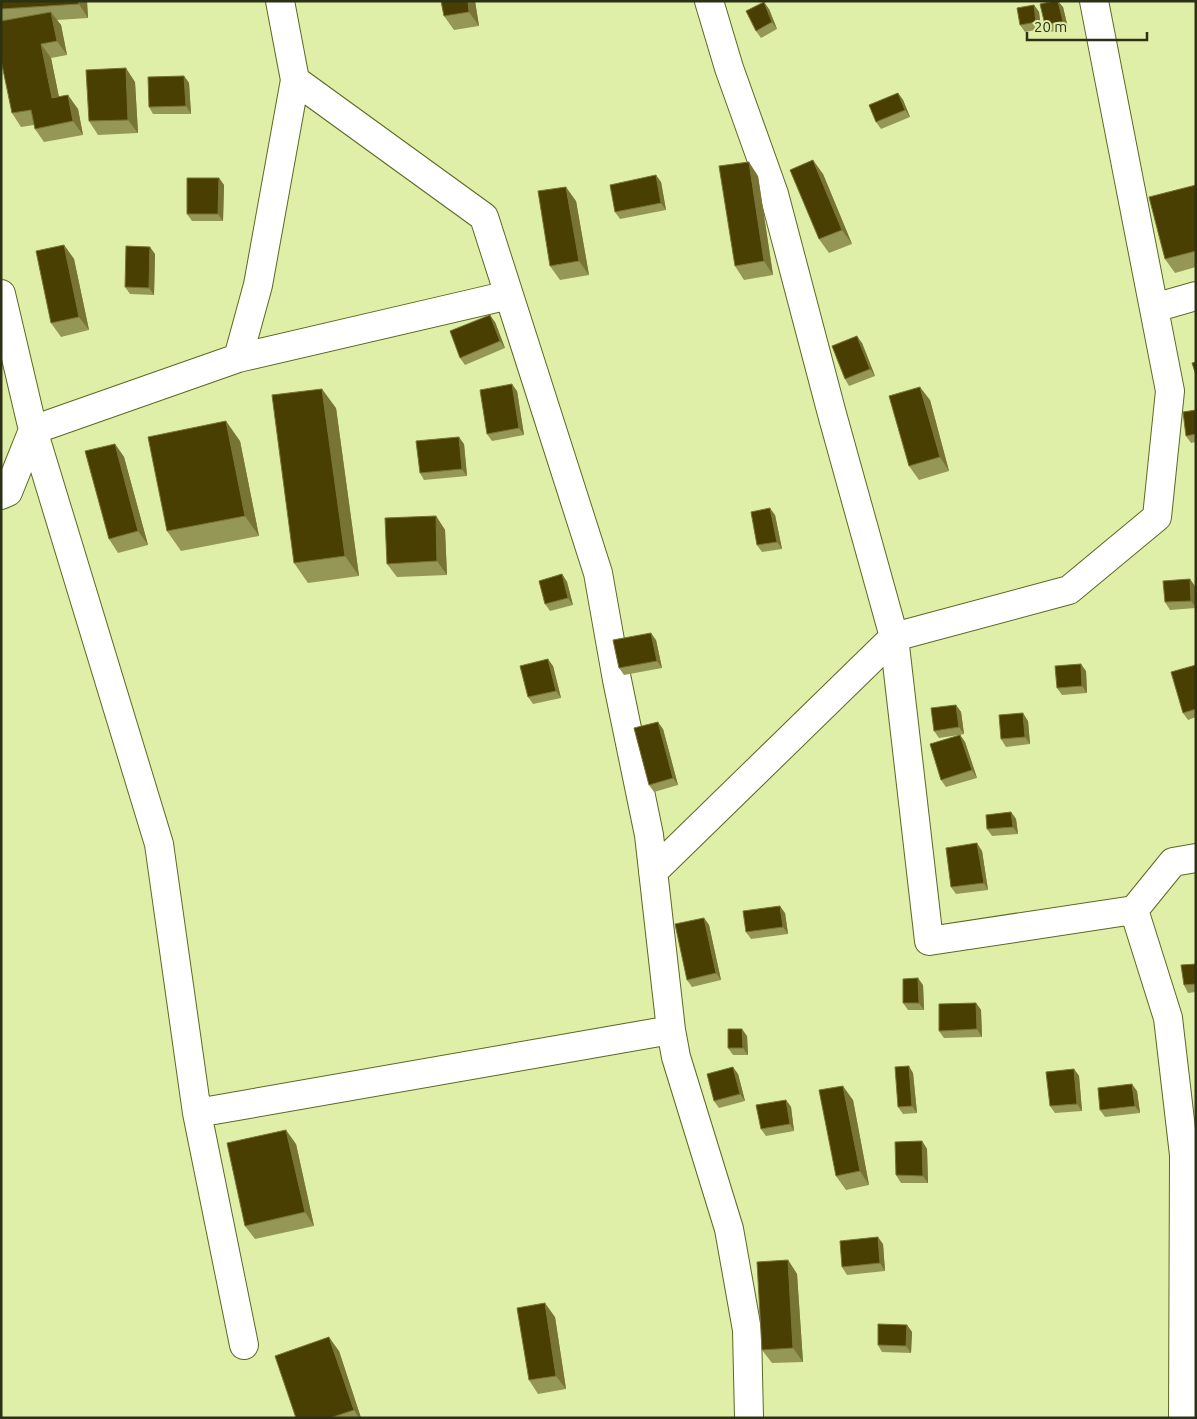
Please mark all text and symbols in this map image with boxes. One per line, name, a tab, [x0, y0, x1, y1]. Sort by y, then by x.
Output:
scale bar	[1027, 10, 1147, 42]
text: 20 m	[1034, 18, 1067, 35]

